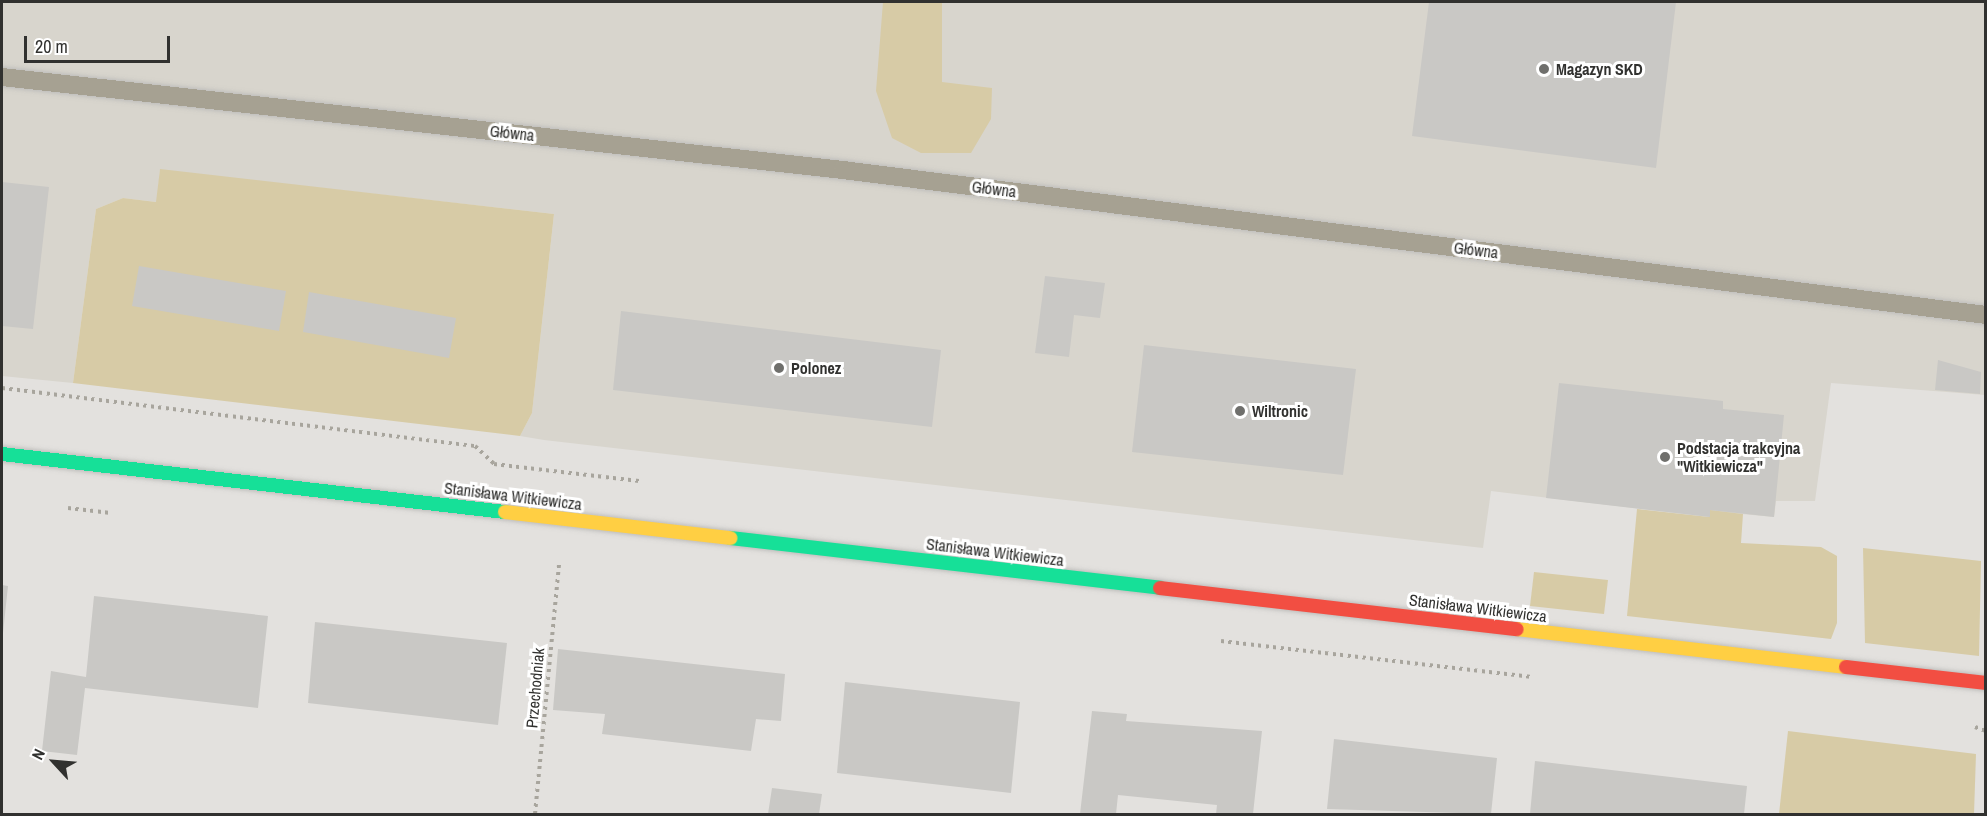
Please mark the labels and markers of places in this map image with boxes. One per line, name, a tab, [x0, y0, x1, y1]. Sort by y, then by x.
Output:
place label: Magazyn SKD	[1556, 59, 1643, 79]
marker: Magazyn SKD	[1537, 62, 1551, 76]
place label: Polonez	[791, 358, 841, 378]
marker: Polonez	[772, 361, 786, 375]
place label: Wiltronic	[1252, 401, 1308, 421]
marker: Wiltronic	[1233, 404, 1247, 418]
place label: Podstacja trakcyjna "Witkiewicza"	[1677, 438, 1800, 476]
marker: Podstacja trakcyjna "Witkiewicza"	[1658, 450, 1672, 464]

